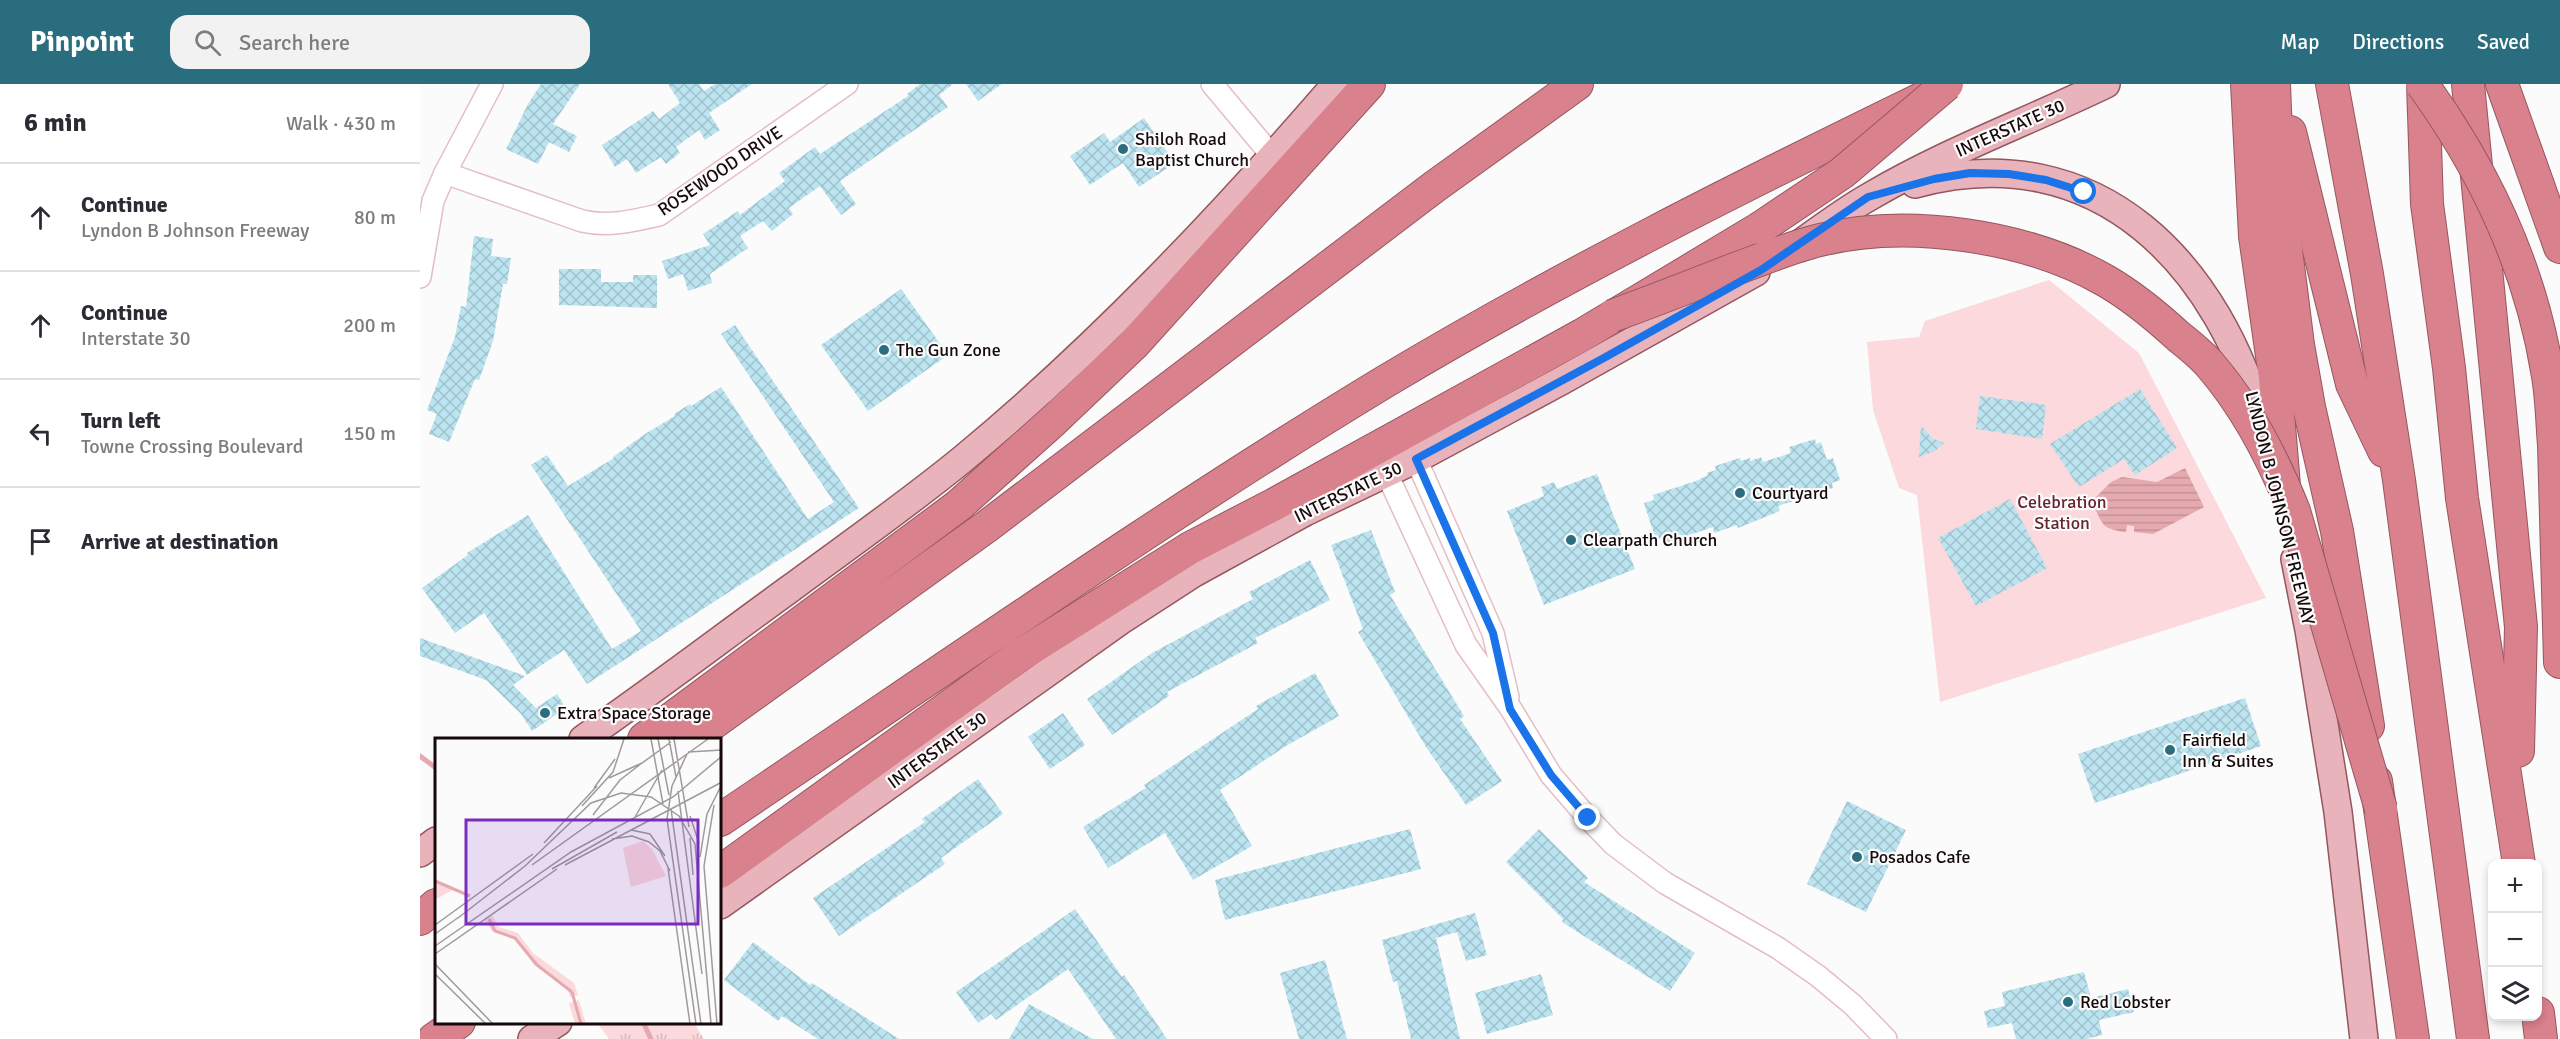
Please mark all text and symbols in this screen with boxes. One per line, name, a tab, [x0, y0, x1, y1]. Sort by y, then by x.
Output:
search box	[170, 15, 590, 69]
text: Pinpoint	[30, 25, 134, 59]
icon: search	[191, 26, 224, 59]
text: Search here	[239, 29, 350, 56]
text: Map	[2281, 29, 2319, 55]
text: Directions	[2352, 29, 2444, 55]
text: Saved	[2477, 29, 2530, 55]
street label: INTERSTATE 30	[1952, 94, 2068, 162]
text: 6 min	[24, 107, 87, 139]
text: Walk · 430 m	[286, 111, 396, 136]
street label: ROSEWOOD DRIVE	[654, 121, 786, 221]
place label: Shiloh Road Baptist Church	[1135, 128, 1249, 171]
marker: Shiloh Road Baptist Church	[1116, 142, 1130, 156]
route start	[2070, 178, 2096, 204]
text: Continue	[81, 191, 168, 218]
icon: ahead	[24, 201, 57, 234]
text: 80 m	[354, 205, 396, 230]
text: Lyndon B Johnson Freeway	[81, 218, 309, 243]
text: Continue	[81, 299, 168, 326]
icon: ahead	[24, 309, 57, 342]
text: 200 m	[343, 313, 396, 338]
text: Interstate 30	[81, 326, 190, 351]
place label: The Gun Zone	[896, 339, 1001, 361]
marker: The Gun Zone	[877, 343, 891, 357]
street label: LYNDON B JOHNSON FREEWAY	[2240, 389, 2320, 627]
text: Turn left	[81, 407, 161, 434]
icon: left	[24, 417, 57, 450]
text: 150 m	[343, 421, 396, 446]
text: Towne Crossing Boulevard	[81, 434, 303, 459]
street label: INTERSTATE 30	[1291, 456, 1405, 528]
place label: Courtyard	[1752, 482, 1829, 504]
marker: Courtyard	[1733, 486, 1747, 500]
park label: Celebration Station	[2017, 491, 2107, 534]
icon: arrive	[24, 525, 57, 558]
text: Arrive at destination	[81, 528, 278, 555]
place label: Clearpath Church	[1583, 529, 1717, 551]
marker: Clearpath Church	[1564, 533, 1578, 547]
place label: Extra Space Storage	[557, 702, 711, 724]
marker: Extra Space Storage	[538, 706, 552, 720]
street label: INTERSTATE 30	[883, 707, 991, 793]
place label: Fairfield Inn & Suites	[2182, 729, 2274, 772]
inset map	[435, 738, 722, 1024]
marker: Fairfield Inn & Suites	[2163, 743, 2177, 757]
route end	[1574, 804, 1600, 830]
place label: Posados Cafe	[1869, 846, 1970, 868]
marker: Posados Cafe	[1850, 850, 1864, 864]
map controls	[2488, 859, 2542, 1021]
button: +	[2488, 859, 2542, 913]
button: −	[2488, 913, 2542, 967]
button: layers	[2488, 967, 2542, 1021]
place label: Red Lobster	[2080, 991, 2171, 1013]
marker: Red Lobster	[2061, 995, 2075, 1009]

